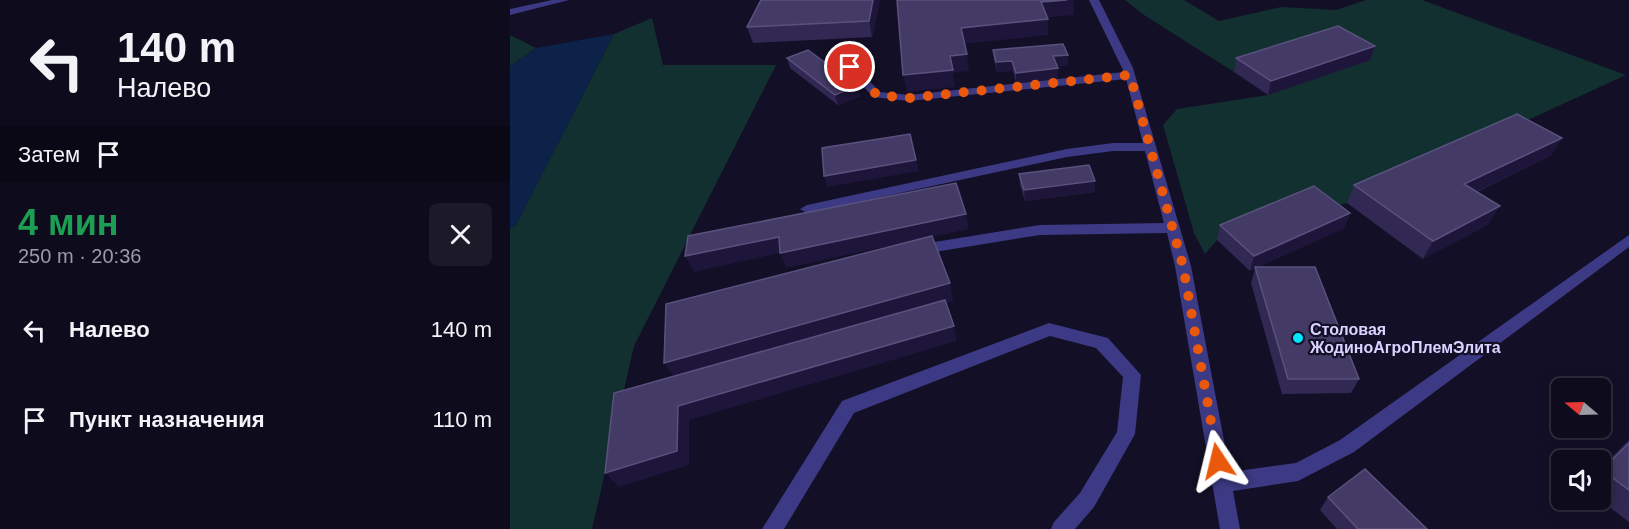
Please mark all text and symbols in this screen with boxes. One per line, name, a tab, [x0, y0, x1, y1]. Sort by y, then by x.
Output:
icon: left	[18, 24, 96, 102]
text: 140 m	[117, 24, 236, 71]
pin	[824, 41, 875, 92]
icon: arrive	[833, 50, 866, 83]
text: Налево	[117, 73, 211, 103]
icon: arrive	[92, 138, 125, 171]
text: Затем	[18, 142, 80, 167]
text: 4 мин	[18, 202, 119, 243]
button: close	[429, 203, 492, 266]
text: 250 m · 20:36	[18, 245, 141, 267]
icon: left	[18, 314, 51, 347]
text: Налево	[69, 317, 150, 342]
text: 140 m	[431, 317, 492, 342]
place label: Столовая ЖодиноАгроПлемЭлита	[1309, 321, 1501, 356]
marker: Столовая ЖодиноАгроПлемЭлита	[1291, 331, 1305, 345]
north arrow	[1551, 378, 1611, 438]
map controls	[1551, 378, 1611, 510]
icon: arrive	[18, 404, 51, 437]
text: Пункт назначения	[69, 407, 265, 432]
text: 110 m	[432, 407, 492, 432]
position arrow	[1186, 429, 1250, 493]
button: sound	[1551, 450, 1611, 510]

